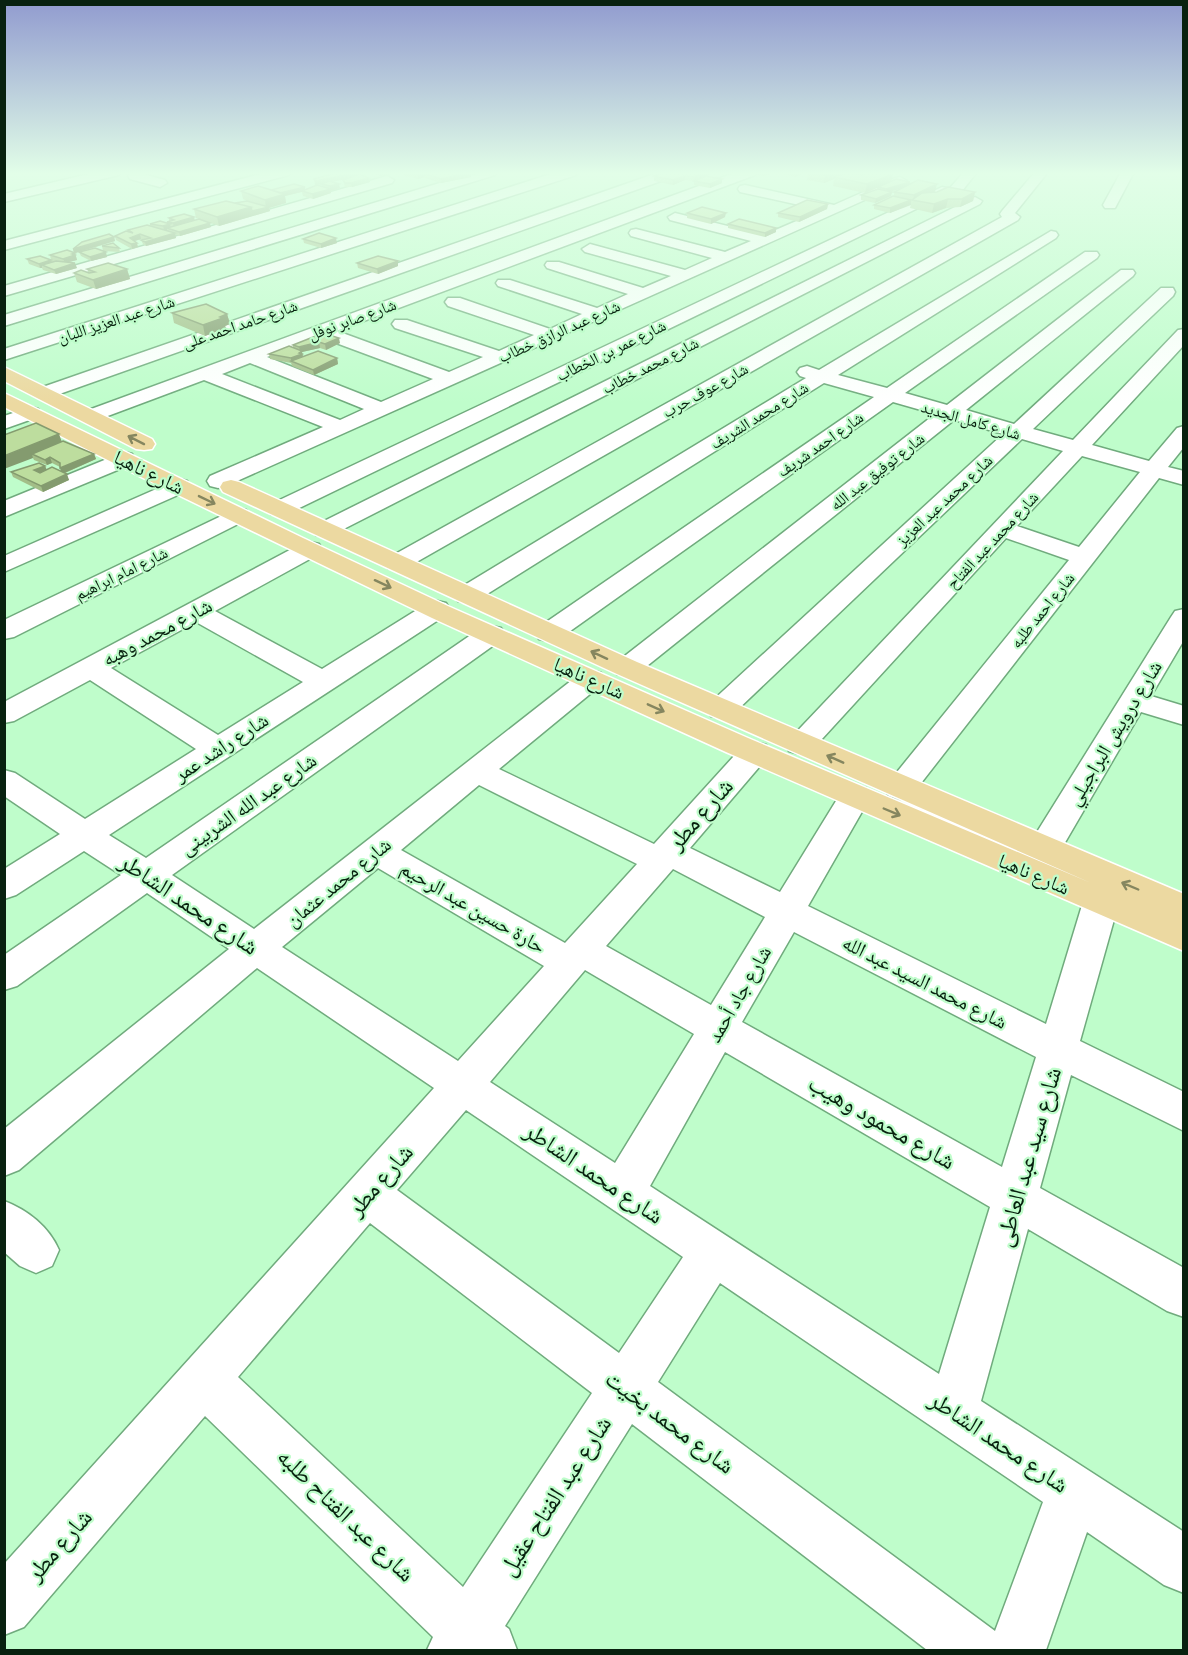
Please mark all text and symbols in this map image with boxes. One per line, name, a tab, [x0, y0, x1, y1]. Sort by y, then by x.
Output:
street label: شارع عبد العزيز اللبان	[55, 291, 178, 349]
street label: شارع صابر نوفل	[305, 294, 400, 346]
street label: شارع حامد احمد على	[180, 295, 301, 355]
street label: شارع عبد الرازق خطاب	[495, 295, 624, 369]
street label: شارع عمر بن الخطاب	[553, 315, 670, 387]
street label: شارع محمد خطاب	[598, 332, 702, 400]
street label: شارع عوف حرب	[659, 358, 752, 424]
street label: شارع محمد الشريف	[706, 377, 813, 455]
street label: شارع كامل الجديد	[918, 396, 1023, 446]
street label: شارع احمد شريف	[773, 407, 868, 483]
street label: شارع توفيق عبد الله	[826, 428, 929, 516]
one-way arrow	[128, 434, 146, 445]
street label: شارع ناهيا	[109, 444, 188, 502]
street label: شارع محمد عبد العزيز	[891, 450, 998, 552]
street label: شارع محمد عبد الفتاح	[942, 487, 1044, 594]
one-way arrow	[198, 495, 216, 506]
street label: شارع امام ابراهيم	[71, 542, 171, 606]
street label: شارع احمد طلبه	[1005, 568, 1080, 653]
one-way arrow	[374, 578, 392, 590]
street label: شارع محمد وهبه	[98, 592, 217, 674]
one-way arrow	[590, 649, 608, 661]
street label: شارع ناهيا	[549, 651, 629, 707]
street label: شارع درويش البراجيلي	[1060, 656, 1170, 812]
one-way arrow	[647, 703, 665, 714]
street label: شارع راشد عمر	[168, 707, 274, 789]
street label: شارع عبد الله الشربينى	[175, 747, 323, 862]
one-way arrow	[826, 753, 844, 764]
street label: شارع مطر	[658, 770, 742, 859]
one-way arrow	[883, 807, 901, 818]
street label: شارع محمد عثمان	[280, 831, 397, 934]
street label: شارع محمد الشاطر	[111, 844, 266, 964]
street label: شارع ناهيا	[994, 847, 1074, 902]
street label: حارة حسين عبد الرحيم	[395, 855, 551, 961]
one-way arrow	[1121, 880, 1139, 891]
street label: شارع محمد السيد عبد الله	[837, 929, 1012, 1037]
street label: شارع جاد أحمد	[701, 941, 779, 1048]
street label: شارع سيد عبد العاطى	[986, 1063, 1071, 1251]
street label: شارع محمود وهيب	[802, 1066, 962, 1179]
street label: شارع محمد الشاطر	[516, 1113, 671, 1233]
street label: شارع مطر	[338, 1136, 422, 1225]
street label: شارع محمد بخيت	[598, 1362, 742, 1483]
street label: شارع محمد الشاطر	[921, 1382, 1076, 1502]
street label: شارع عبد الفتاح عقيل	[490, 1409, 620, 1583]
street label: شارع عبد الفتاح طلبه	[269, 1440, 423, 1591]
street label: شارع مطر	[17, 1501, 101, 1590]

